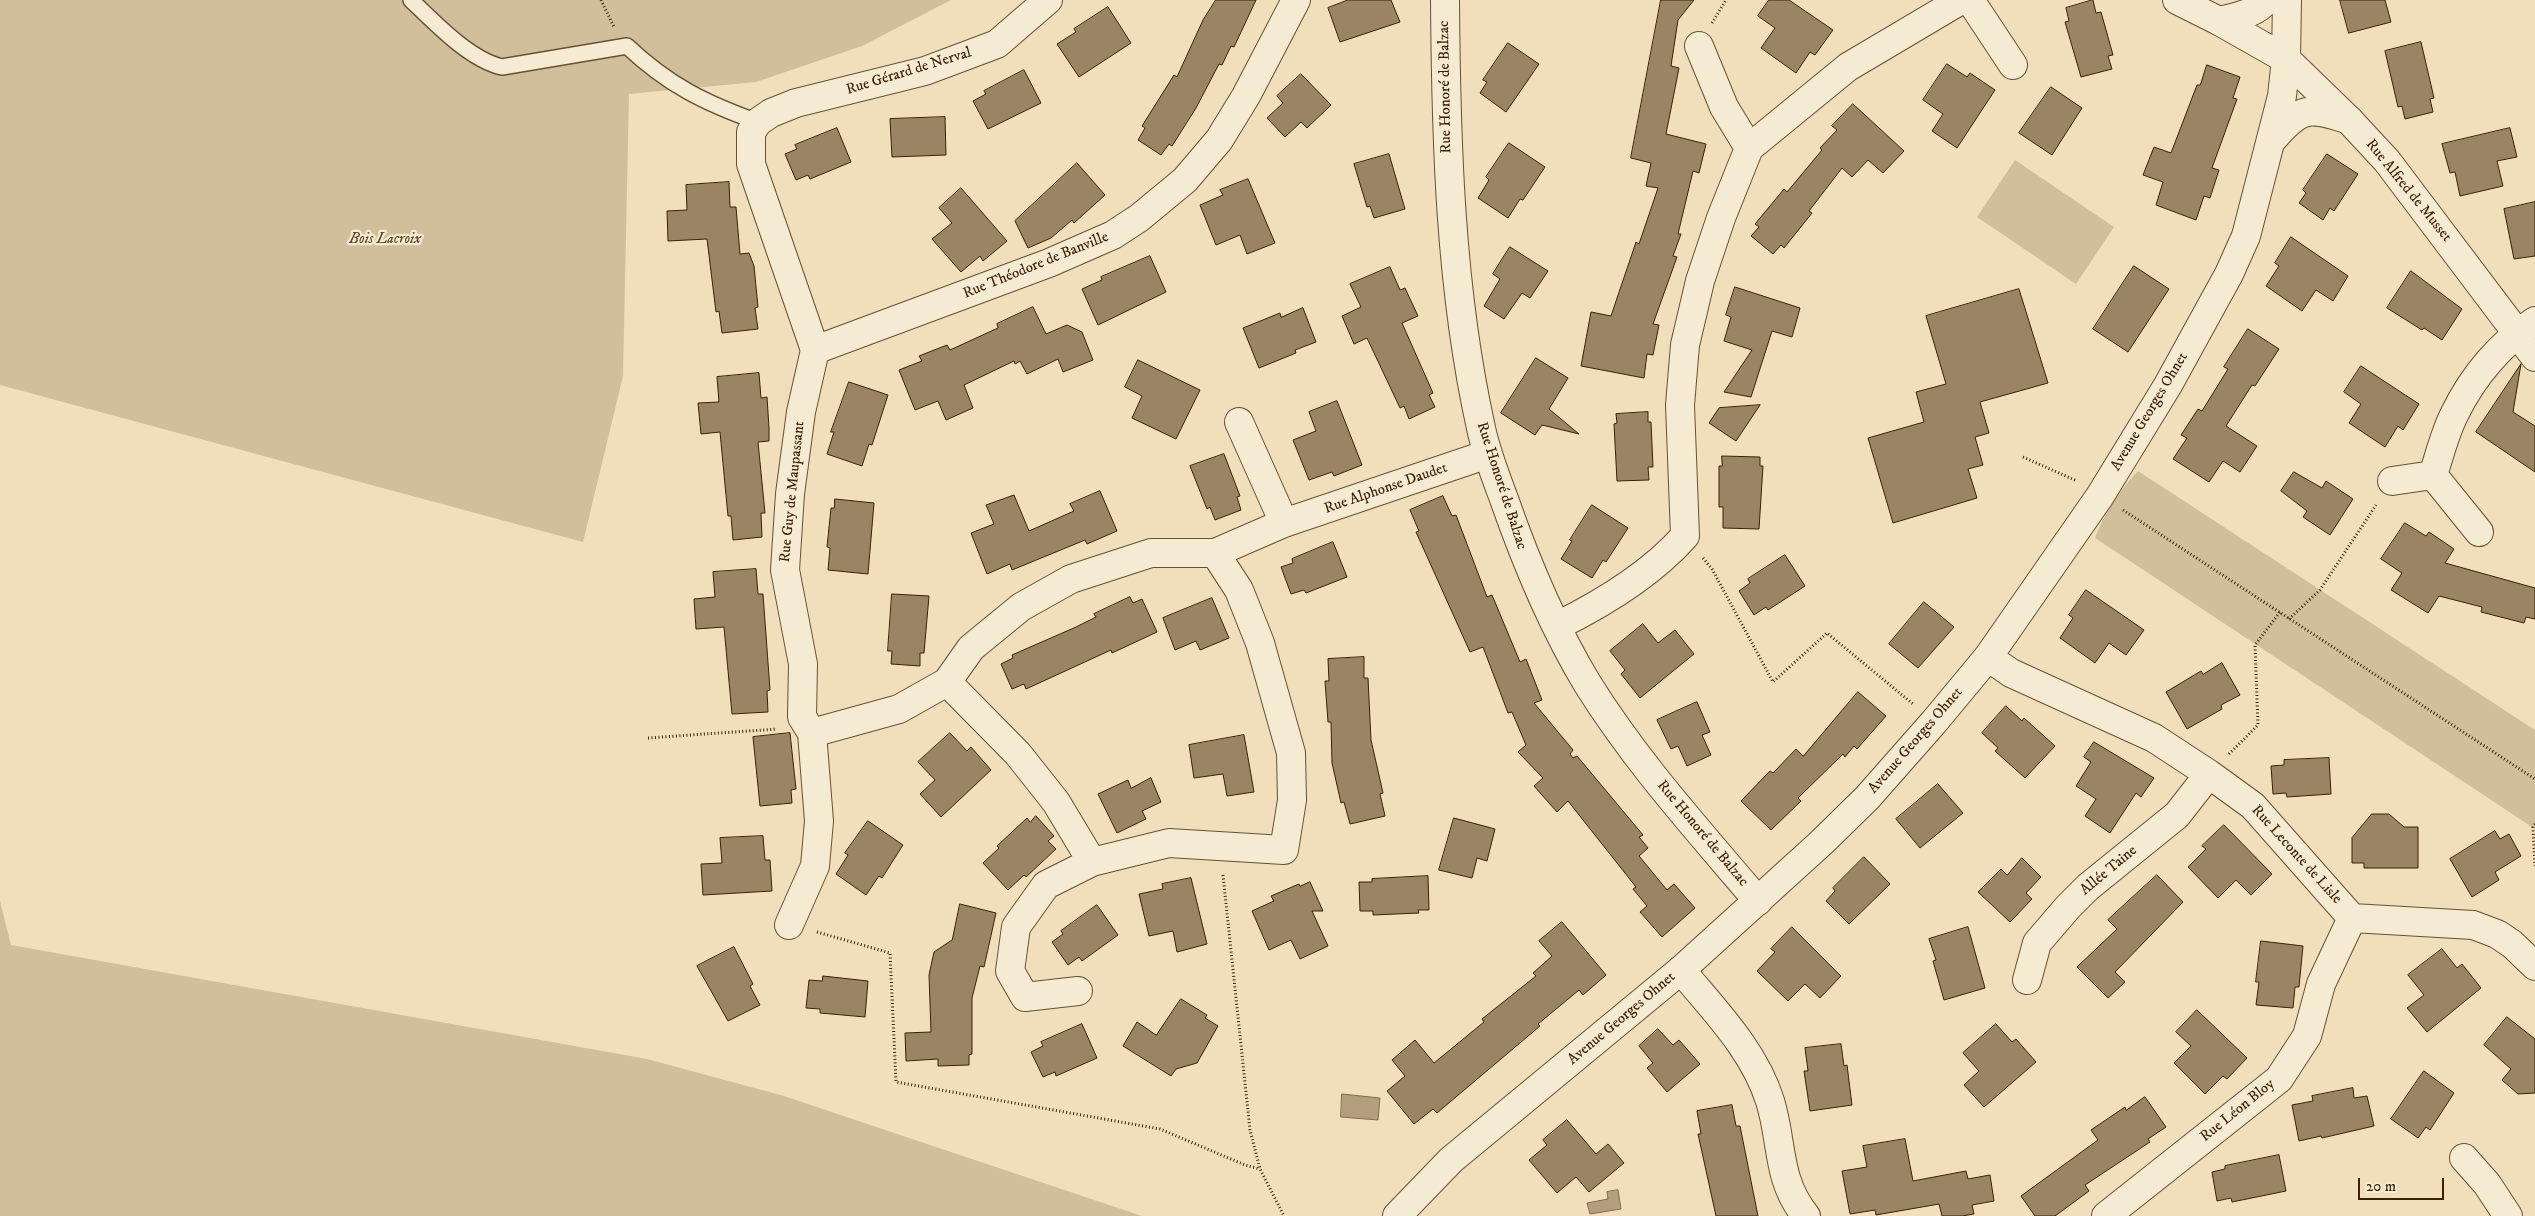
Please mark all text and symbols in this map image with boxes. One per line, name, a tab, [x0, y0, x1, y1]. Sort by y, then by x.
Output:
street label: Rue Honoré de Balzac	[1436, 20, 1456, 154]
street label: Rue Gérard de Nerval	[844, 44, 974, 100]
street label: Rue Alfred de Musset	[2361, 136, 2455, 246]
street label: Rue Théodore de Banville	[961, 229, 1111, 303]
park label: Bois Lacroix	[349, 231, 421, 249]
street label: Avenue Georges Ohnet	[2108, 350, 2192, 474]
street label: Rue Honoré de Balzac	[1472, 420, 1530, 552]
street label: Rue Guy de Maupassant	[777, 421, 809, 563]
street label: Rue Alphonse Daudet	[1322, 460, 1450, 518]
street label: Avenue Georges Ohnet	[1865, 684, 1967, 798]
street label: Rue Honoré de Balzac	[1652, 777, 1752, 891]
street label: Rue Leconte de Lisle	[2247, 802, 2345, 908]
street label: Allée Taine	[2077, 842, 2141, 900]
street label: Avenue Georges Ohnet	[1565, 969, 1679, 1069]
street label: Rue Léon Bloy	[2197, 1076, 2279, 1146]
scale bar	[2360, 1168, 2446, 1200]
text: 20 m	[2366, 1177, 2396, 1196]

